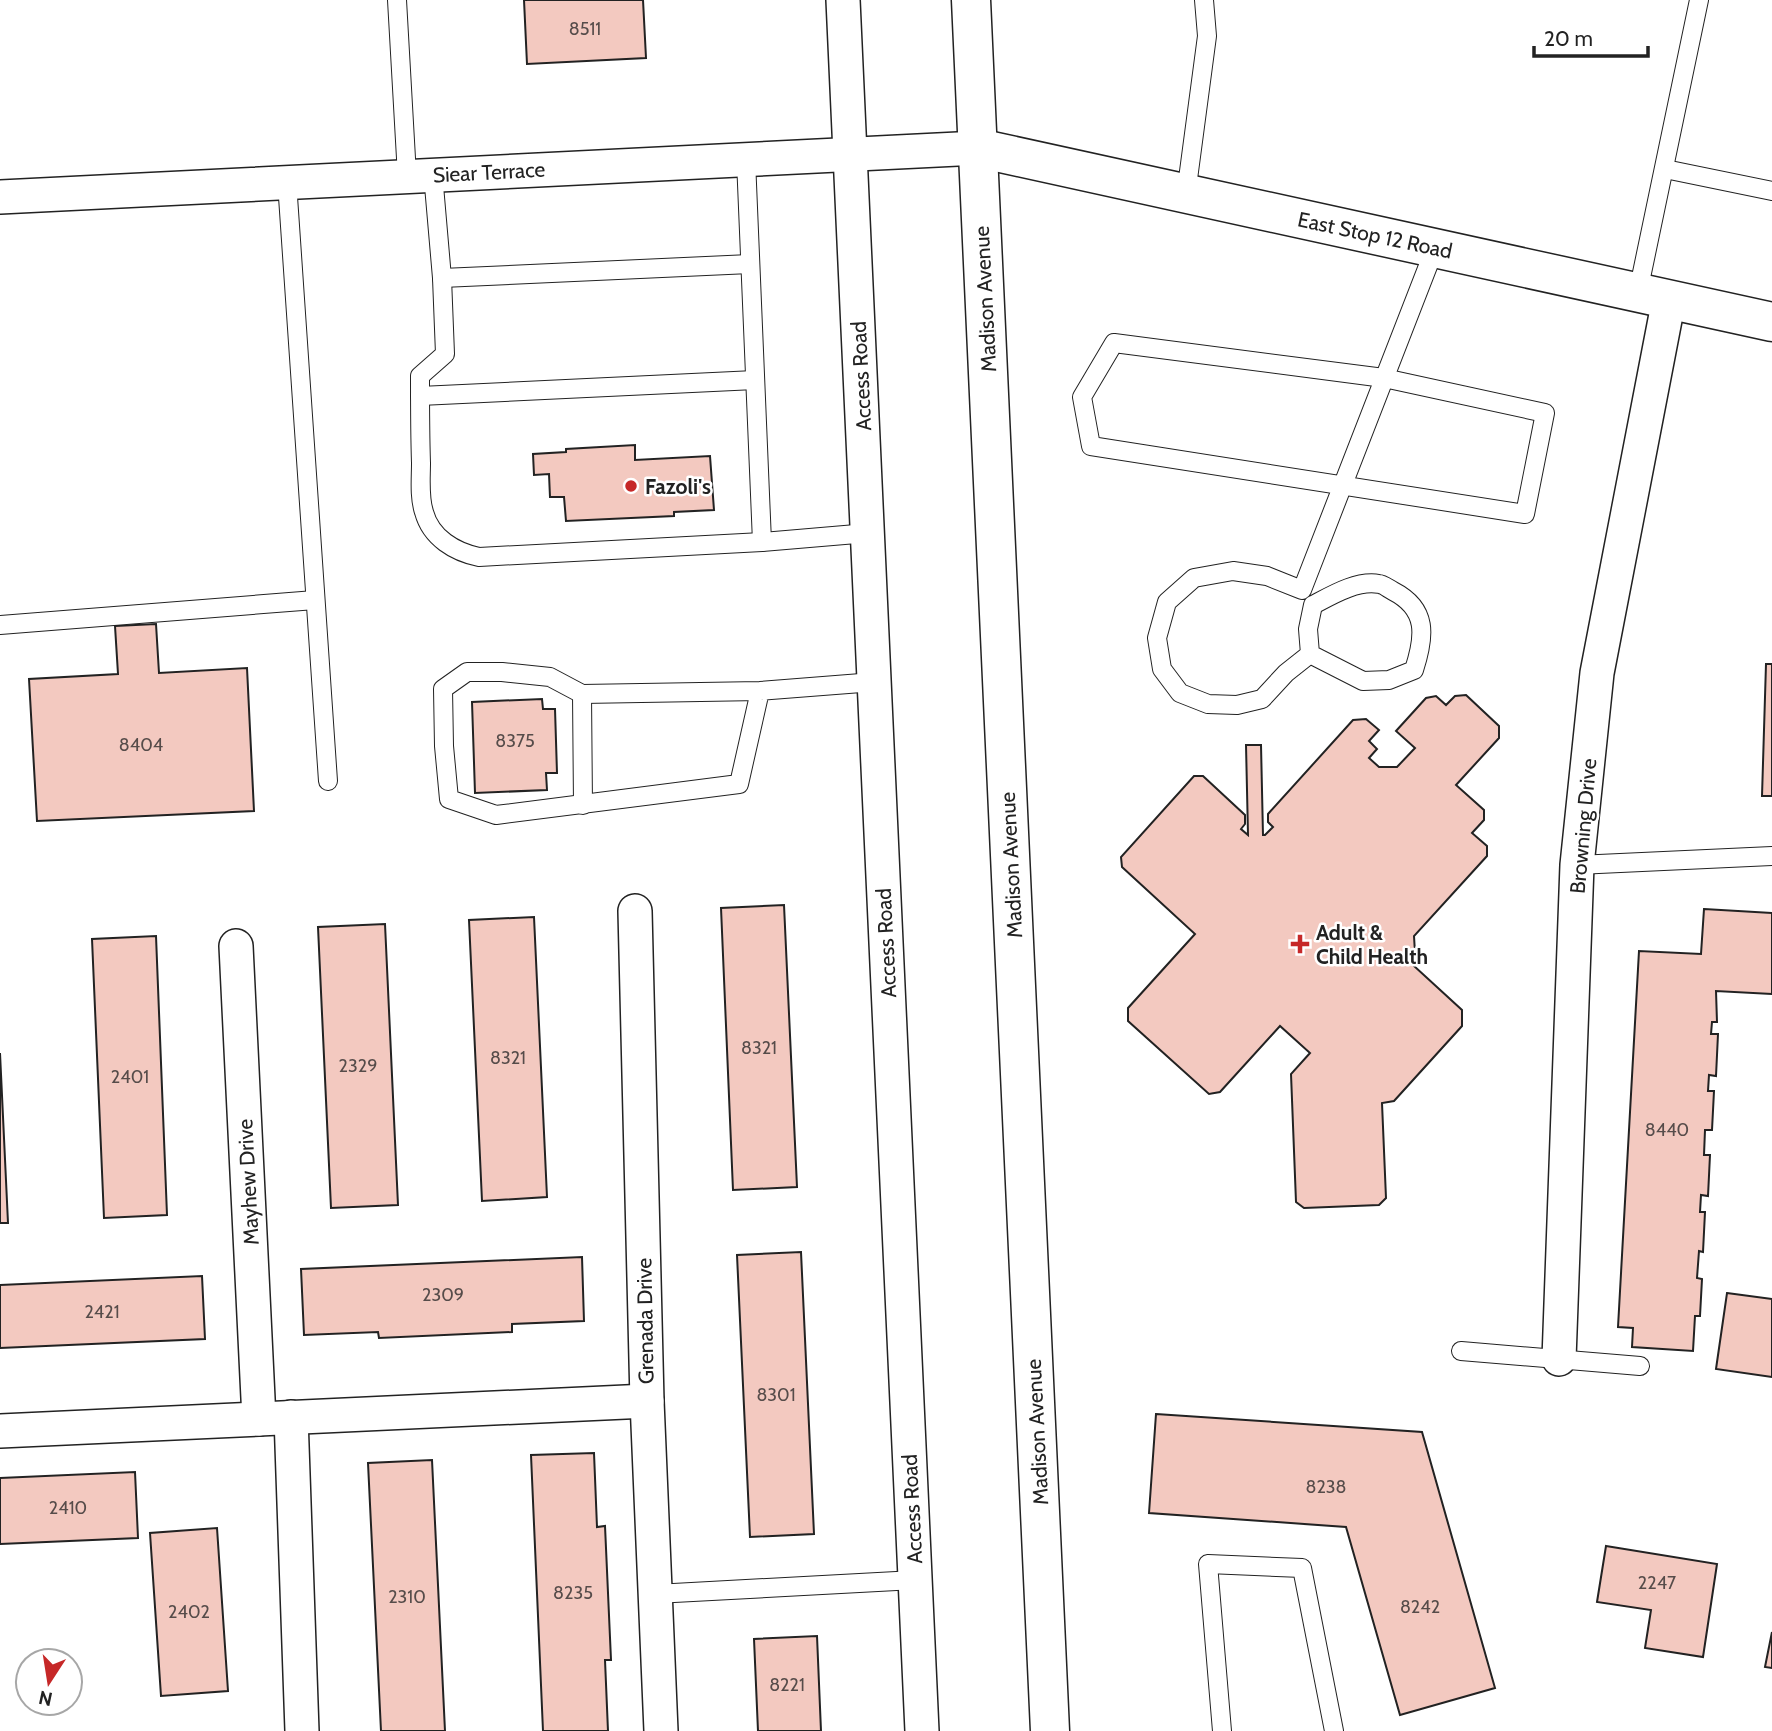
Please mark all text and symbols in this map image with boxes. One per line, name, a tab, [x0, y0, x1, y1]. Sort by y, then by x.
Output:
scale bar	[1534, 14, 1648, 58]
house number: 8511	[569, 18, 601, 40]
text: 20 m	[1544, 26, 1593, 51]
street label: Siear Terrace	[432, 157, 546, 187]
street label: East Stop 12 Road	[1295, 206, 1455, 264]
street label: Madison Avenue	[969, 225, 1001, 373]
street label: Access Road	[846, 320, 876, 432]
place label: Fazoli's	[645, 474, 711, 499]
marker: Fazoli's	[623, 478, 639, 494]
house number: 8375	[495, 730, 535, 752]
house number: 8404	[119, 734, 163, 756]
street label: Browning Drive	[1565, 757, 1601, 895]
street label: Madison Avenue	[995, 791, 1027, 939]
street label: Access Road	[871, 887, 901, 999]
place label: Adult & Child Health	[1316, 920, 1428, 969]
marker: Adult & Child Health	[1290, 934, 1310, 954]
house number: 8321	[741, 1037, 777, 1059]
house number: 8321	[490, 1047, 526, 1069]
house number: 2329	[339, 1055, 377, 1077]
house number: 2401	[111, 1066, 149, 1088]
street label: Mayhew Drive	[232, 1118, 264, 1246]
house number: 8440	[1645, 1119, 1689, 1141]
street label: Grenada Drive	[631, 1257, 659, 1384]
house number: 2309	[422, 1284, 464, 1306]
house number: 2421	[84, 1301, 120, 1323]
street label: Madison Avenue	[1021, 1358, 1053, 1506]
house number: 8301	[756, 1384, 796, 1406]
street label: Access Road	[897, 1453, 927, 1565]
house number: 8238	[1306, 1476, 1347, 1498]
house number: 2410	[49, 1497, 87, 1519]
house number: 2247	[1638, 1572, 1676, 1594]
house number: 8235	[553, 1582, 593, 1604]
house number: 2310	[388, 1586, 426, 1608]
house number: 8242	[1400, 1596, 1440, 1618]
house number: 2402	[168, 1601, 210, 1623]
north arrow	[14, 1647, 84, 1717]
house number: 8221	[769, 1674, 805, 1696]
text: N	[37, 1685, 55, 1711]

